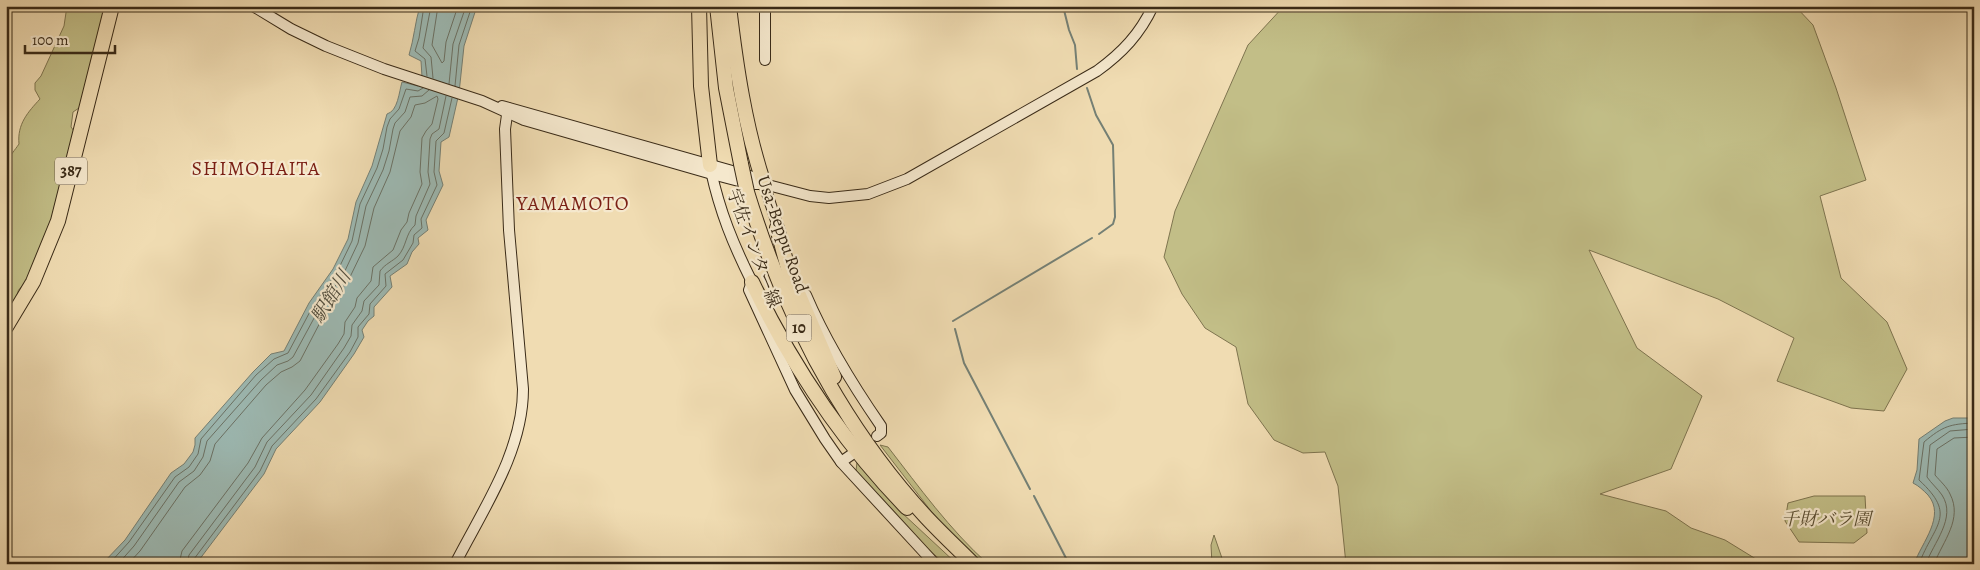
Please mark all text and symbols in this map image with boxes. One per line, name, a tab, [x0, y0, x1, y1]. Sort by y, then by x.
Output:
scale bar	[25, 22, 115, 54]
text: 100 m	[32, 30, 69, 50]
district label: SHIMOHAITA	[192, 155, 320, 182]
road number: 387	[55, 158, 87, 185]
street label: Usa-Beppu Road	[752, 172, 814, 296]
street label: 宇佐インター線	[721, 185, 787, 311]
district label: YAMAMOTO	[515, 190, 630, 217]
water label: 駅館川	[305, 264, 358, 328]
road number: 10	[786, 314, 812, 342]
park label: 千財バラ園	[1781, 507, 1874, 531]

